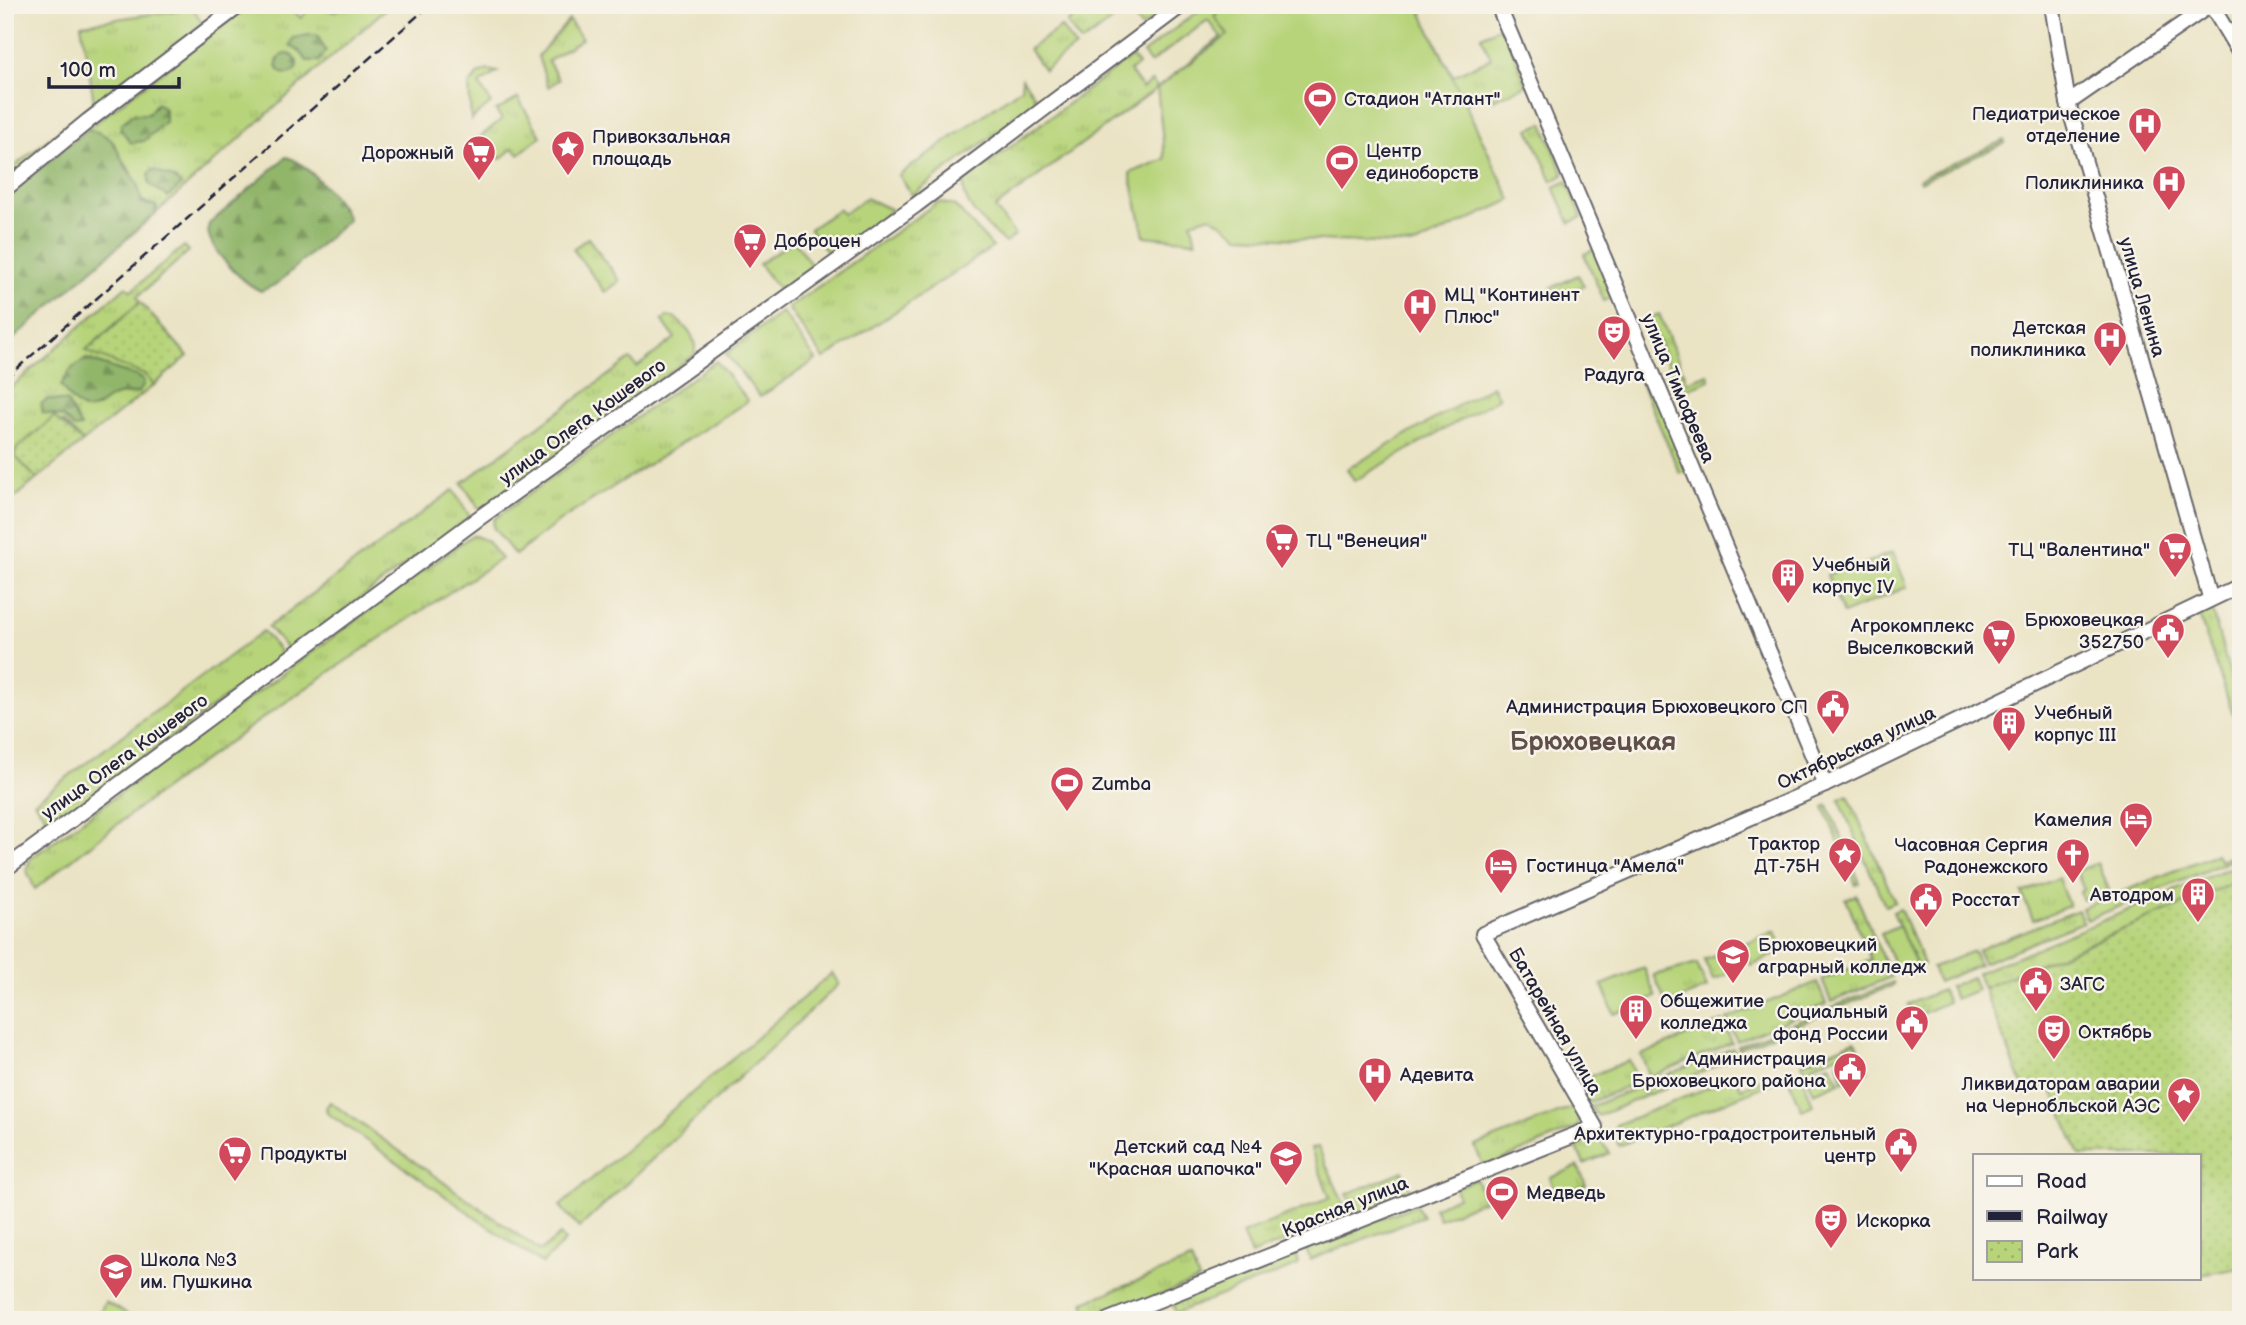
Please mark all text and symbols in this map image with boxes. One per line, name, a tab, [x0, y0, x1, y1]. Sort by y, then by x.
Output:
scale bar	[49, 46, 178, 90]
text: 100 m	[60, 58, 116, 83]
sports icon: Стадион "Атлант"	[1301, 79, 1339, 128]
place label: Стадион "Атлант"	[1344, 88, 1501, 111]
place label: Педиатрическое отделение	[1972, 103, 2120, 148]
hospital icon: Педиатрическое отделение	[2126, 105, 2164, 154]
place label: Привокзальная площадь	[592, 126, 731, 171]
place icon: Привокзальная площадь	[549, 128, 587, 177]
supermarket icon: Дорожный	[460, 133, 498, 182]
place label: Центр единоборств	[1366, 140, 1479, 185]
place label: Дорожный	[362, 142, 454, 165]
sports icon: Центр единоборств	[1323, 142, 1361, 191]
hospital icon: Поликлиника	[2150, 163, 2188, 212]
place label: Поликлиника	[2025, 172, 2144, 195]
supermarket icon: Доброцен	[731, 221, 769, 270]
place label: Доброцен	[774, 230, 861, 253]
street label: улица Ленина	[2113, 235, 2170, 360]
place label: МЦ "Континент Плюс"	[1444, 284, 1580, 329]
hospital icon: МЦ "Континент Плюс"	[1401, 286, 1439, 335]
street label: улица Тимофеева	[1636, 310, 1719, 467]
theatre icon: Радуга	[1595, 313, 1633, 362]
place label: Детская поликлиника	[1970, 317, 2086, 362]
hospital icon: Детская поликлиника	[2091, 319, 2129, 368]
street label: улица Олега Кошевого	[495, 354, 671, 490]
place label: Радуга	[1583, 364, 1645, 387]
supermarket icon: ТЦ "Венеция"	[1263, 521, 1301, 570]
place label: ТЦ "Венеция"	[1306, 530, 1427, 553]
supermarket icon: ТЦ "Валентина"	[2156, 530, 2194, 579]
place label: ТЦ "Валентина"	[2008, 539, 2150, 562]
place label: Учебный корпус IV	[1812, 554, 1895, 599]
building icon: Учебный корпус IV	[1769, 556, 1807, 605]
place label: Брюховецкая 352750	[2025, 609, 2144, 654]
public building icon: Брюховецкая 352750	[2149, 611, 2187, 660]
place label: Агрокомплекс Выселковский	[1847, 615, 1975, 660]
supermarket icon: Агрокомплекс Выселковский	[1980, 617, 2018, 666]
public building icon: Администрация Брюховецкого СП	[1814, 687, 1852, 736]
street label: улица Олега Кошевого	[37, 689, 213, 825]
place label: Администрация Брюховецкого СП	[1505, 696, 1808, 719]
street label: Октябрьская улица	[1774, 702, 1940, 795]
place label: Учебный корпус III	[2034, 702, 2116, 747]
building icon: Учебный корпус III	[1990, 704, 2028, 753]
district label: Брюховецкая	[1510, 727, 1676, 758]
sports icon: Zumba	[1048, 764, 1086, 813]
place label: Zumba	[1091, 773, 1151, 796]
hotel icon: Камелия	[2117, 800, 2155, 849]
place label: Камелия	[2033, 809, 2112, 832]
place label: Трактор ДТ-75Н	[1748, 833, 1820, 878]
place label: Часовная Сергия Радонежского	[1895, 834, 2048, 879]
place icon: Трактор ДТ-75Н	[1826, 835, 1864, 884]
church icon: Часовная Сергия Радонежского	[2054, 836, 2092, 885]
hotel icon: Гостинца "Амела"	[1482, 846, 1520, 895]
place label: Гостинца "Амела"	[1526, 855, 1684, 878]
building icon: Автодром	[2179, 875, 2217, 924]
public building icon: Росстат	[1907, 880, 1945, 929]
place label: Автодром	[2089, 884, 2174, 907]
place label: Росстат	[1951, 889, 2020, 912]
place label: Брюховецкий аграрный колледж	[1758, 934, 1927, 979]
school or university icon: Брюховецкий аграрный колледж	[1714, 936, 1752, 985]
street label: Батарейная улица	[1503, 944, 1606, 1100]
public building icon: ЗАГС	[2017, 964, 2055, 1013]
place label: ЗАГС	[2060, 973, 2105, 996]
place label: Общежитие колледжа	[1660, 990, 1765, 1035]
building icon: Общежитие колледжа	[1617, 992, 1655, 1041]
place label: Социальный фонд России	[1773, 1001, 1888, 1046]
public building icon: Социальный фонд России	[1893, 1003, 1931, 1052]
theatre icon: Октябрь	[2035, 1012, 2073, 1061]
place label: Октябрь	[2078, 1021, 2152, 1044]
place label: Администрация Брюховецкого района	[1632, 1048, 1826, 1093]
public building icon: Администрация Брюховецкого района	[1831, 1050, 1869, 1099]
hospital icon: Адевита	[1356, 1055, 1394, 1104]
place label: Адевита	[1399, 1064, 1474, 1087]
place label: Ликвидаторам аварии на Чернобльской АЭС	[1961, 1073, 2160, 1118]
place icon: Ликвидаторам аварии на Чернобльской АЭС	[2165, 1075, 2203, 1124]
place label: Архитектурно-градостроительный центр	[1573, 1123, 1876, 1168]
public building icon: Архитектурно-градостроительный центр	[1882, 1125, 1920, 1174]
supermarket icon: Продукты	[216, 1134, 254, 1183]
place label: Детский сад №4 "Красная шапочка"	[1089, 1136, 1262, 1181]
school or university icon: Детский сад №4 "Красная шапочка"	[1267, 1138, 1305, 1187]
place label: Продукты	[260, 1143, 347, 1166]
legend	[1973, 1154, 2200, 1280]
text: Road	[2036, 1169, 2087, 1194]
street label: Красная улица	[1279, 1172, 1412, 1243]
sports icon: Медведь	[1483, 1173, 1521, 1222]
place label: Медведь	[1526, 1182, 1606, 1205]
theatre icon: Искорка	[1812, 1201, 1850, 1250]
text: Railway	[2036, 1205, 2108, 1230]
place label: Искорка	[1856, 1210, 1931, 1233]
text: Park	[2036, 1239, 2079, 1264]
place label: Школа №3 им. Пушкина	[140, 1249, 252, 1294]
school or university icon: Школа №3 им. Пушкина	[97, 1251, 135, 1300]

